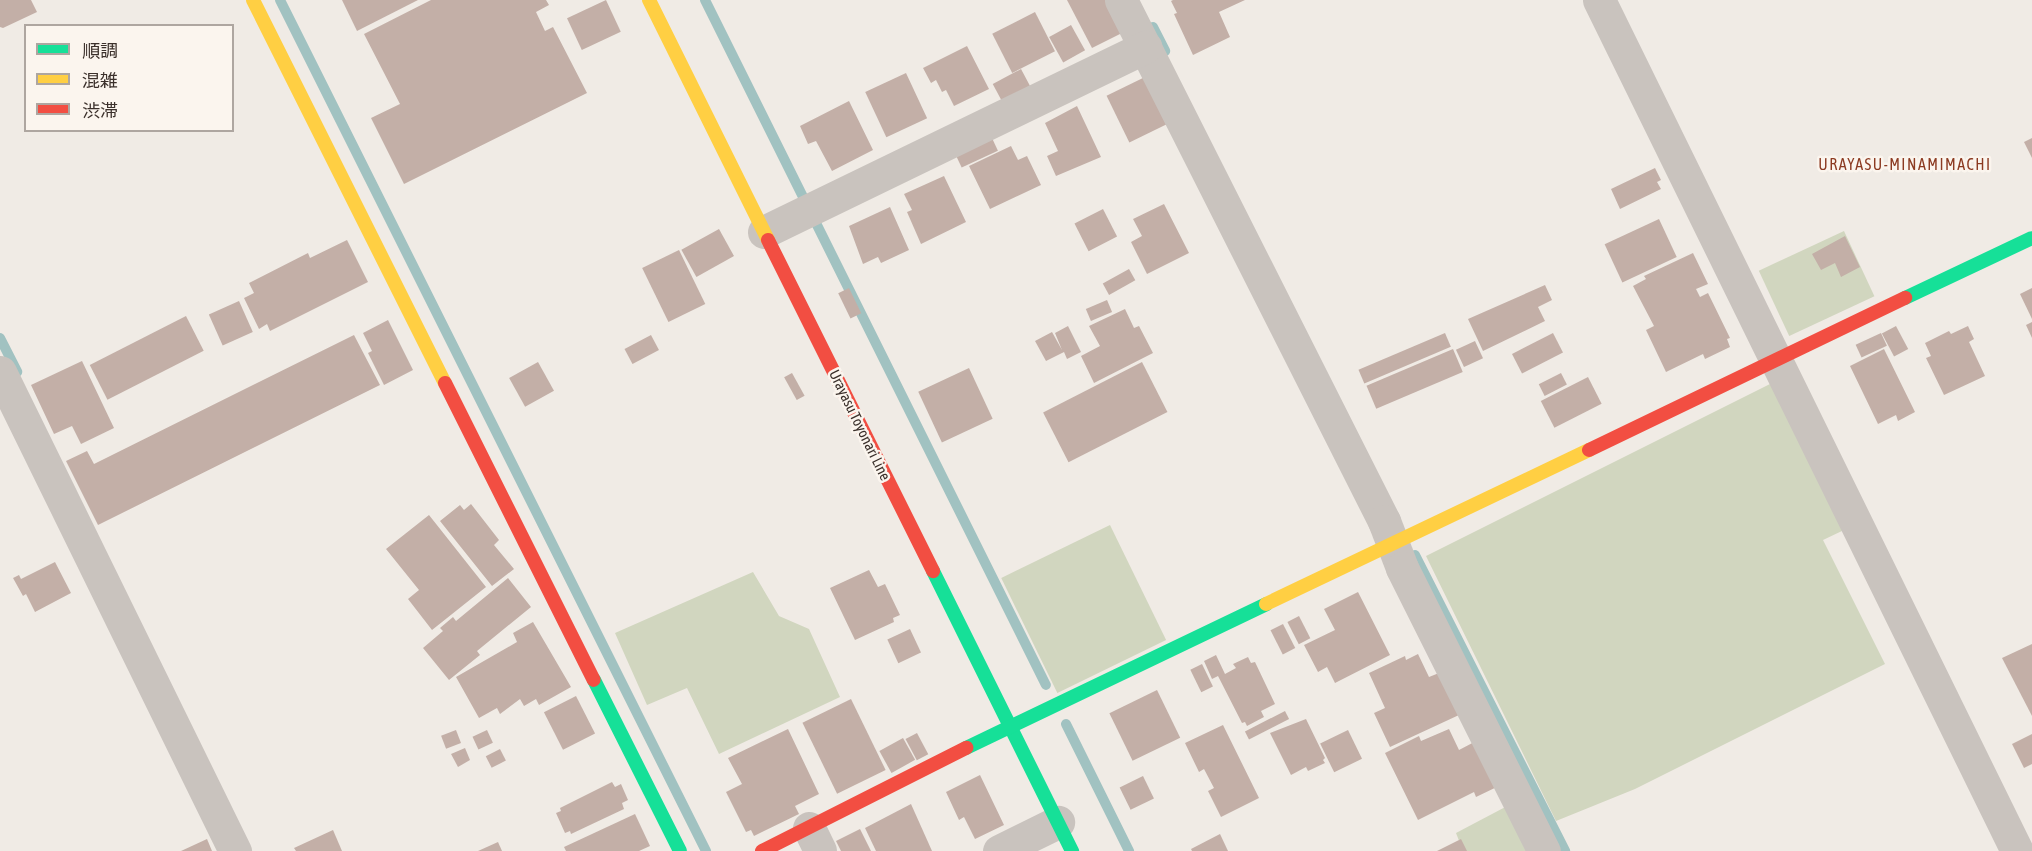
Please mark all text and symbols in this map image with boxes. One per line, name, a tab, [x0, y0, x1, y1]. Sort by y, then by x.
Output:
legend	[24, 24, 234, 132]
text: 順調	[82, 40, 118, 61]
text: 混雑	[82, 70, 118, 91]
text: 渋滞	[82, 100, 118, 121]
district label: URAYASU-MINAMIMACHI	[1818, 154, 1992, 174]
street label: Urayasu Toyonari Line	[825, 367, 895, 483]

